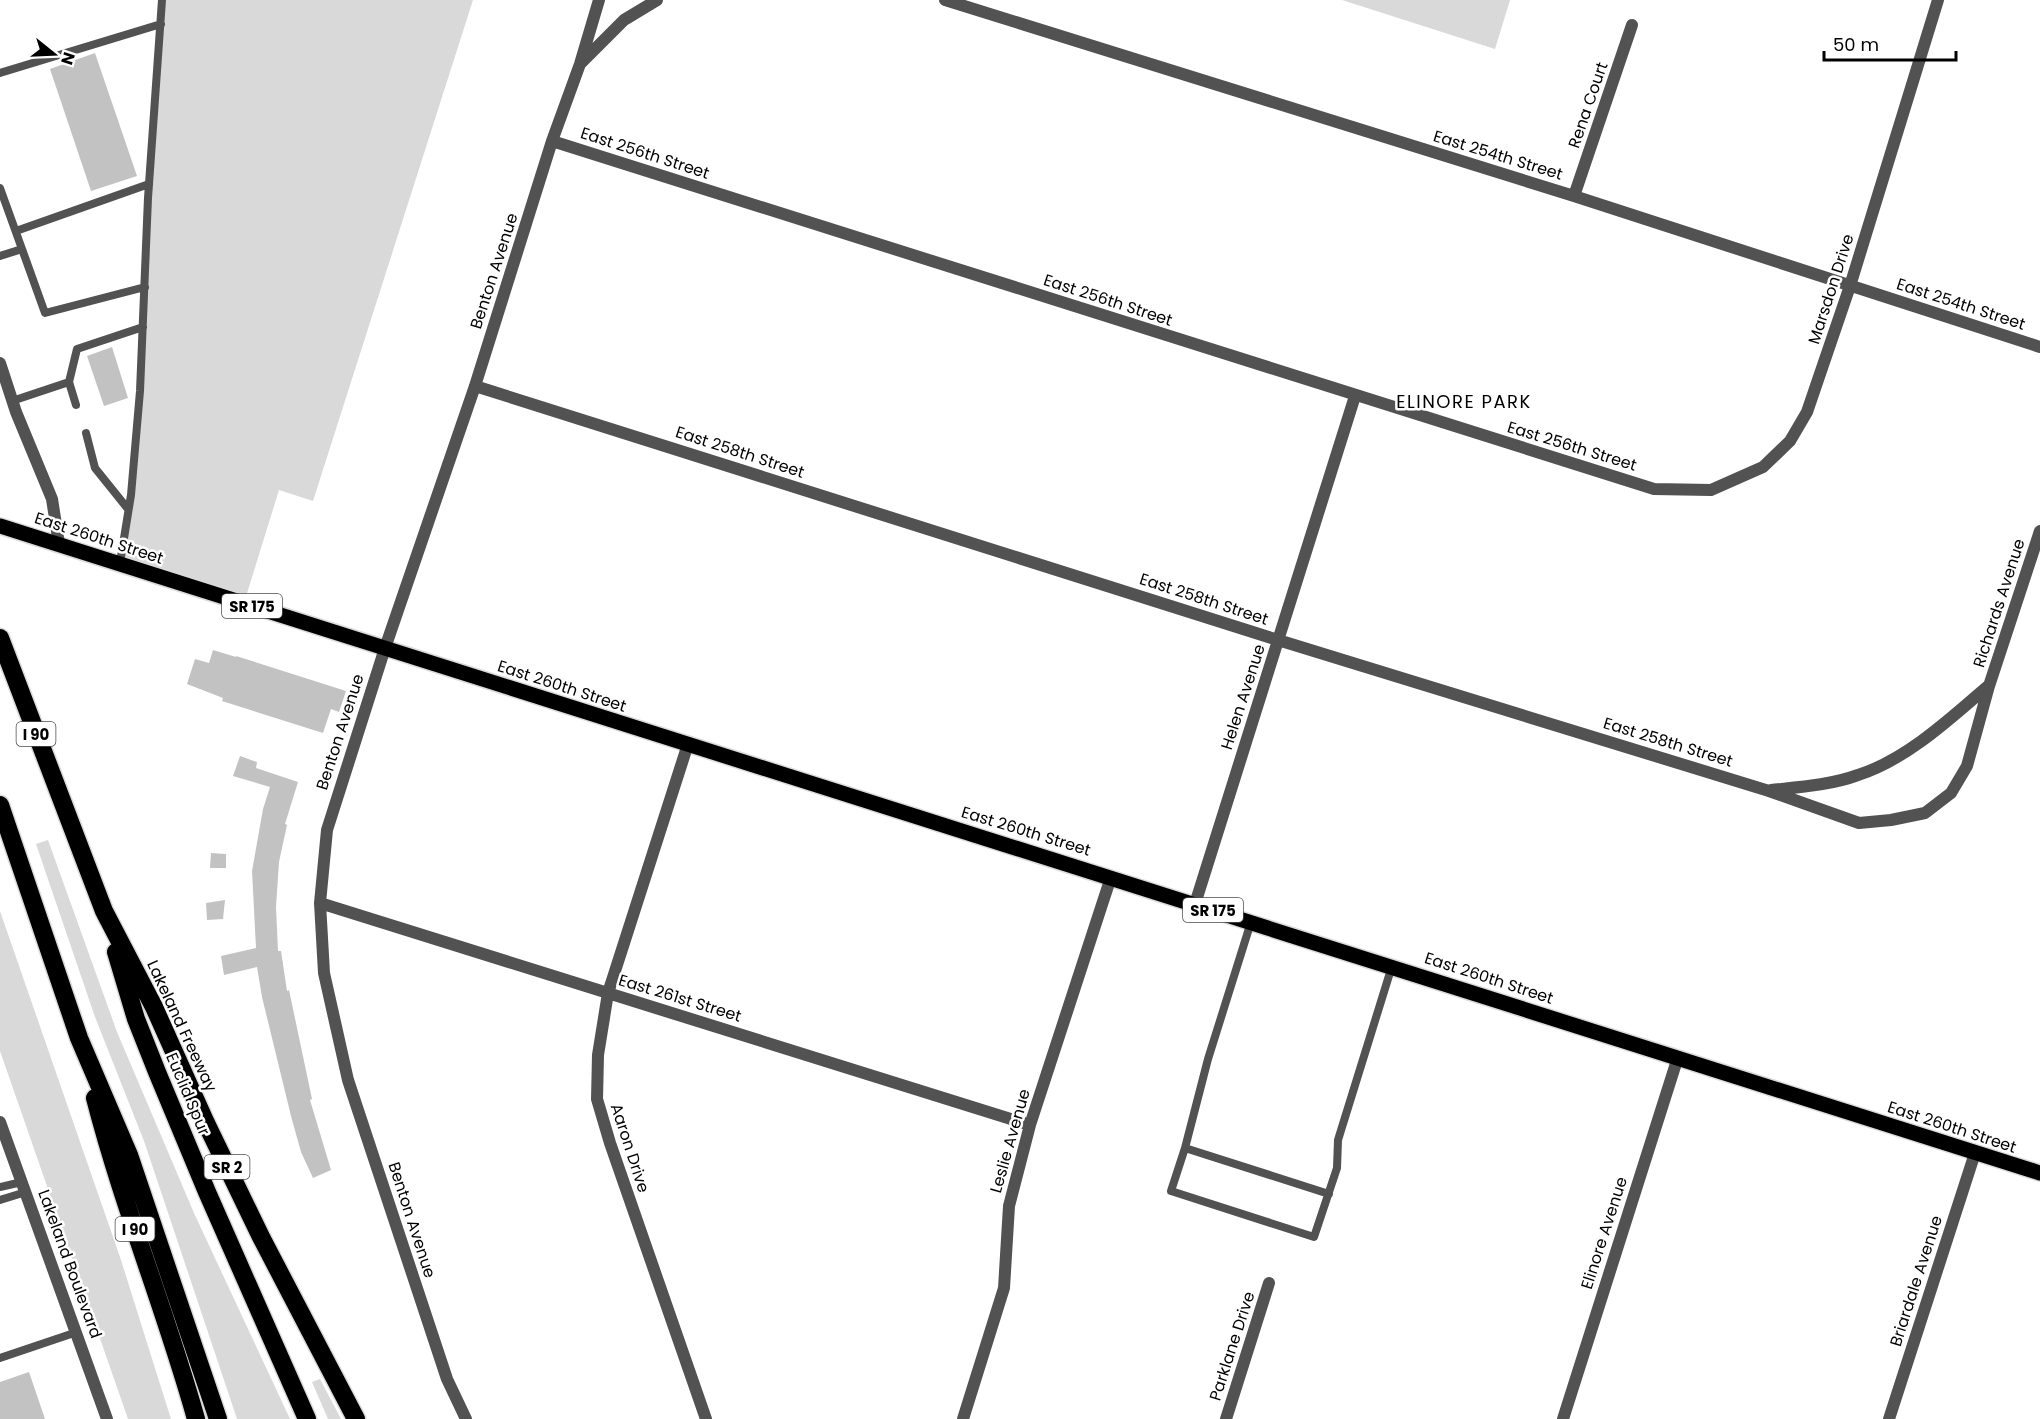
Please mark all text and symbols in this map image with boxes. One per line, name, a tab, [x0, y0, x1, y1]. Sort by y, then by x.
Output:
north arrow	[24, 24, 84, 84]
scale bar	[1824, 24, 1956, 62]
text: 50 m	[1833, 32, 1879, 57]
text: N	[55, 49, 81, 68]
street label: Rena Court	[1563, 59, 1614, 151]
street label: East 256th Street	[578, 121, 712, 185]
street label: East 254th Street	[1431, 124, 1566, 186]
street label: Benton Avenue	[464, 210, 524, 332]
street label: Marsdon Drive	[1802, 231, 1860, 347]
street label: East 256th Street	[1041, 268, 1175, 332]
street label: East 254th Street	[1894, 272, 2028, 336]
district label: ELINORE PARK	[1396, 389, 1532, 414]
street label: East 256th Street	[1505, 415, 1640, 477]
street label: East 258th Street	[673, 420, 807, 484]
street label: East 260th Street	[32, 506, 166, 570]
street label: Richards Avenue	[1967, 536, 2031, 670]
street label: East 258th Street	[1137, 567, 1271, 631]
road number: SR 175	[222, 594, 282, 618]
street label: Helen Avenue	[1215, 641, 1271, 753]
street label: East 260th Street	[495, 654, 629, 718]
street label: Benton Avenue	[310, 671, 370, 793]
street label: East 258th Street	[1601, 711, 1736, 773]
road number: I 90	[16, 722, 56, 746]
street label: East 260th Street	[959, 800, 1094, 862]
road number: SR 175	[1183, 898, 1243, 922]
street label: East 260th Street	[1422, 946, 1556, 1010]
street label: Lakeland Freeway	[141, 956, 223, 1096]
street label: East 261st Street	[616, 968, 744, 1028]
street label: Euclid Spur	[160, 1049, 216, 1139]
street label: Leslie Avenue	[984, 1086, 1036, 1196]
street label: East 260th Street	[1885, 1095, 2019, 1159]
street label: Aaron Drive	[605, 1100, 655, 1196]
road number: SR 2	[204, 1155, 250, 1179]
street label: Benton Avenue	[382, 1159, 442, 1281]
street label: Elinore Avenue	[1575, 1174, 1633, 1292]
street label: Lakeland Boulevard	[32, 1186, 108, 1342]
street label: Briardale Avenue	[1884, 1213, 1948, 1349]
road number: I 90	[116, 1217, 154, 1241]
street label: Parklane Drive	[1204, 1288, 1261, 1404]

